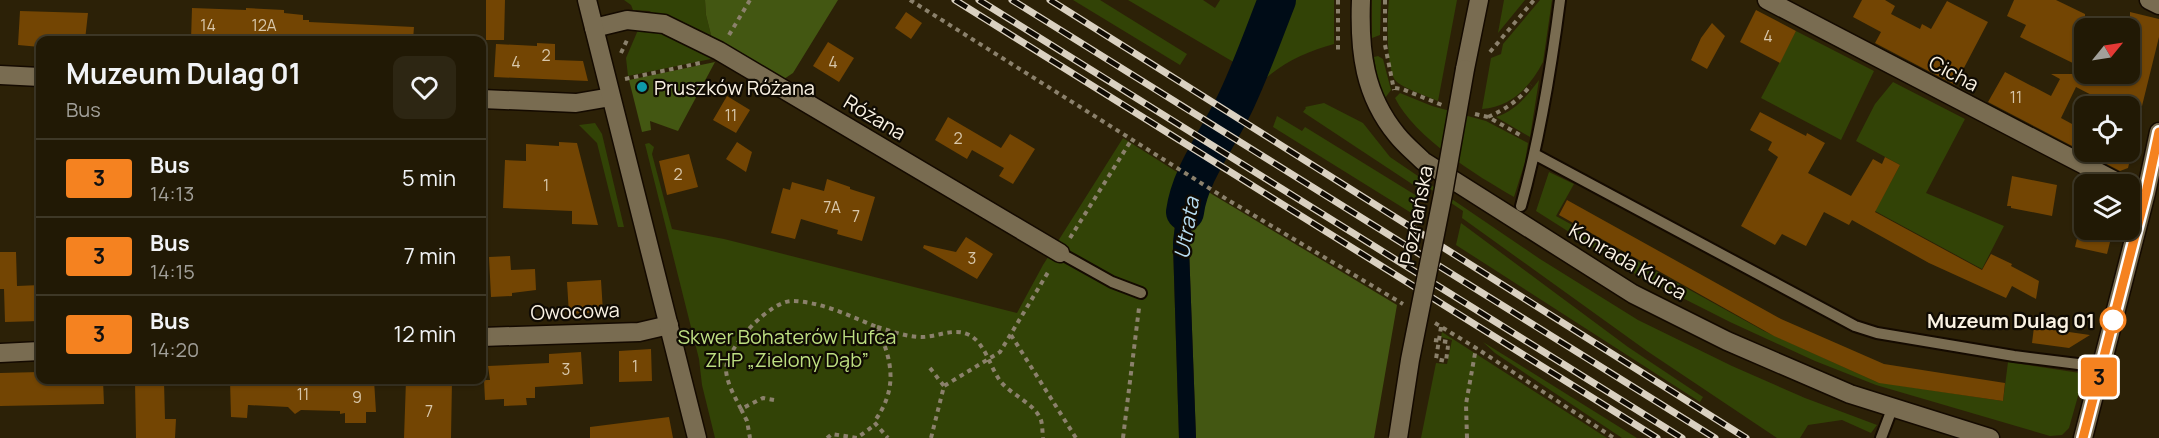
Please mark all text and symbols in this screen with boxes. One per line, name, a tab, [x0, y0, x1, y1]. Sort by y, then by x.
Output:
house number: 14	[200, 14, 216, 36]
house number: 12A	[251, 14, 277, 36]
north arrow	[2074, 18, 2140, 84]
map controls	[2074, 18, 2140, 240]
house number: 4	[1763, 25, 1773, 47]
house number: 2	[541, 44, 551, 66]
street label: Cicha	[1924, 49, 1984, 97]
house number: 4	[511, 51, 521, 73]
house number: 4	[828, 51, 838, 73]
text: Muzeum Dulag 01	[66, 54, 301, 92]
button: heart	[393, 56, 456, 119]
place label: Pruszków Różana	[654, 74, 815, 101]
marker: Pruszków Różana	[635, 80, 649, 94]
house number: 11	[2010, 86, 2022, 108]
street label: Różana	[839, 88, 911, 146]
text: Bus	[66, 96, 101, 123]
button: locate	[2074, 96, 2140, 162]
house number: 11	[725, 104, 737, 126]
house number: 2	[953, 127, 963, 149]
text: Bus	[150, 150, 190, 180]
text: 5 min	[402, 163, 456, 193]
house number: 2	[673, 163, 683, 185]
street label: Poznańska	[1393, 163, 1439, 267]
text: 3	[93, 164, 105, 192]
house number: 1	[543, 174, 549, 196]
button: layers	[2074, 174, 2140, 240]
text: 14:13	[150, 180, 194, 207]
water label: Utrata	[1167, 194, 1205, 261]
house number: 7A	[823, 196, 841, 218]
house number: 7	[852, 205, 860, 227]
street label: Konrada Kurca	[1564, 216, 1692, 306]
text: Bus	[150, 228, 190, 258]
text: 7 min	[404, 241, 456, 271]
text: 3	[93, 242, 105, 270]
house number: 3	[968, 247, 976, 269]
text: 14:15	[150, 258, 195, 285]
street label: Owocowa	[530, 296, 620, 326]
text: Bus	[150, 306, 190, 336]
place label: Muzeum Dulag 01	[1927, 307, 2095, 334]
marker: Muzeum Dulag 01	[2100, 307, 2126, 333]
text: 12 min	[394, 319, 456, 349]
text: 3	[93, 320, 105, 348]
park label: Skwer Bohaterów Hufca ZHP „Zielony Dąb”	[678, 323, 896, 373]
text: 14:20	[150, 336, 199, 363]
house number: 1	[632, 355, 638, 377]
house number: 3	[562, 358, 570, 380]
line badge: 3	[2080, 358, 2118, 397]
text: 3	[2093, 363, 2105, 391]
house number: 11	[297, 383, 309, 405]
house number: 9	[352, 386, 362, 408]
house number: 7	[425, 400, 433, 422]

